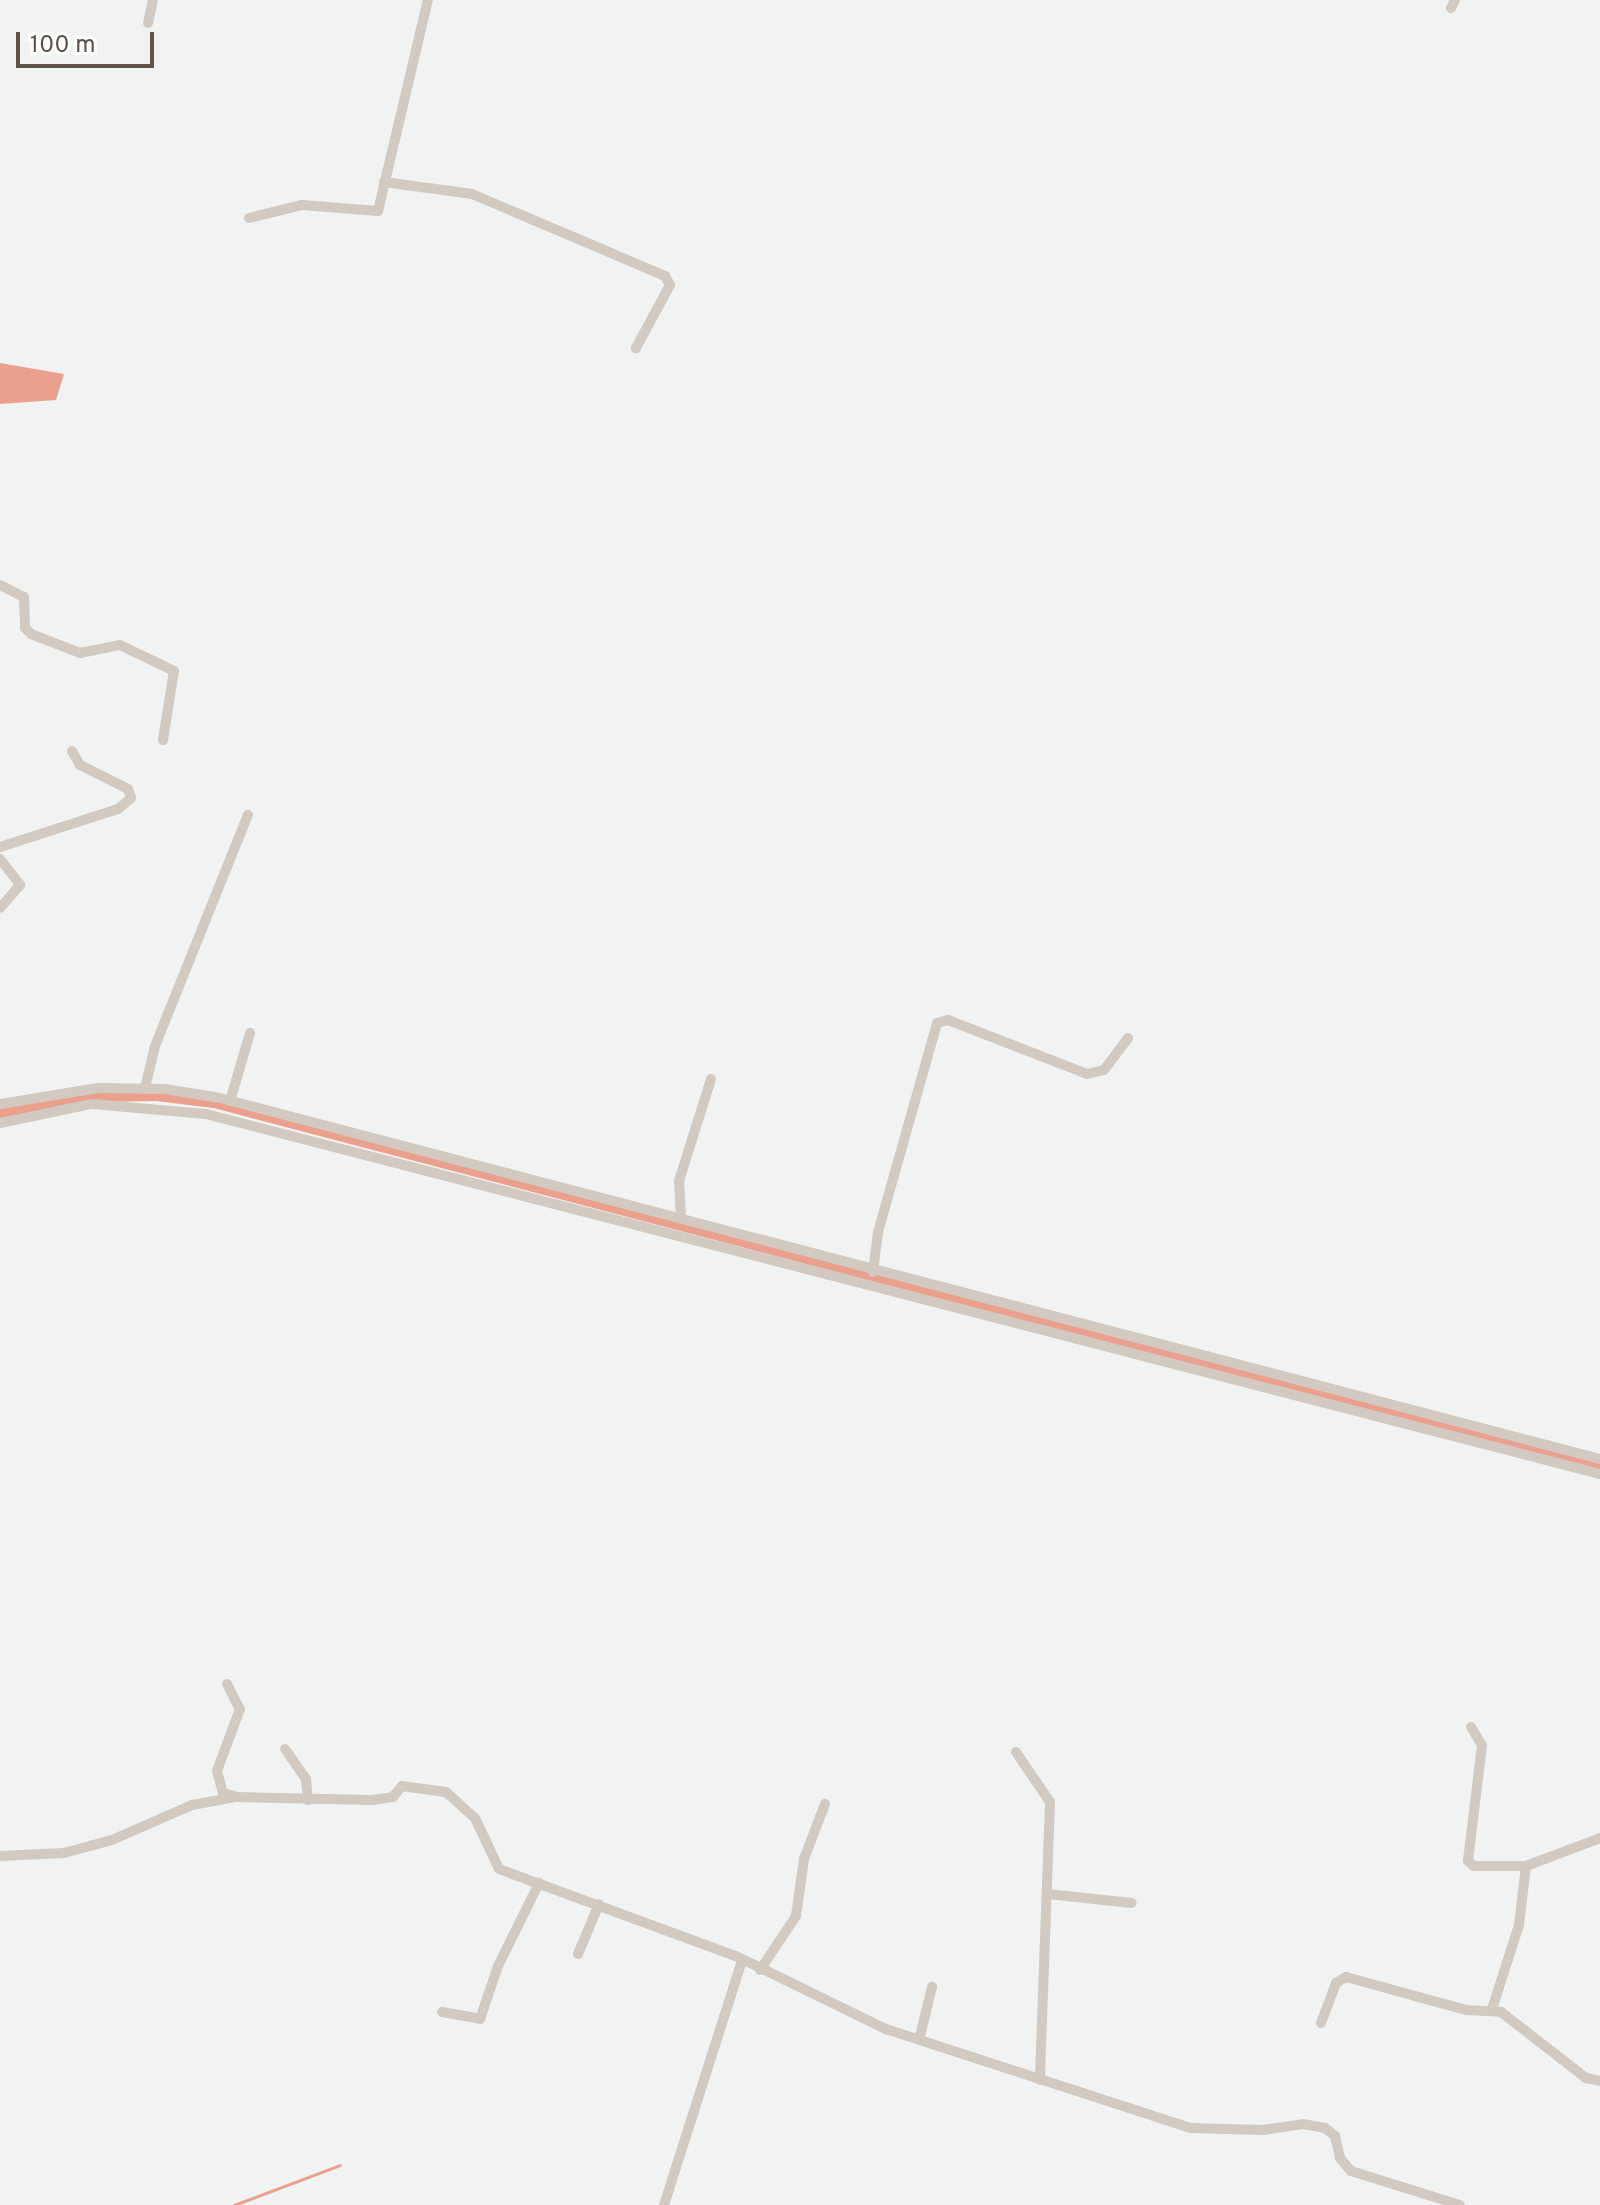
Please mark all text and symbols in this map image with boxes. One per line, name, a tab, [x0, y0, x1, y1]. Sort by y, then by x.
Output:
scale bar	[20, 16, 158, 66]
text: 100 m	[30, 31, 96, 61]

